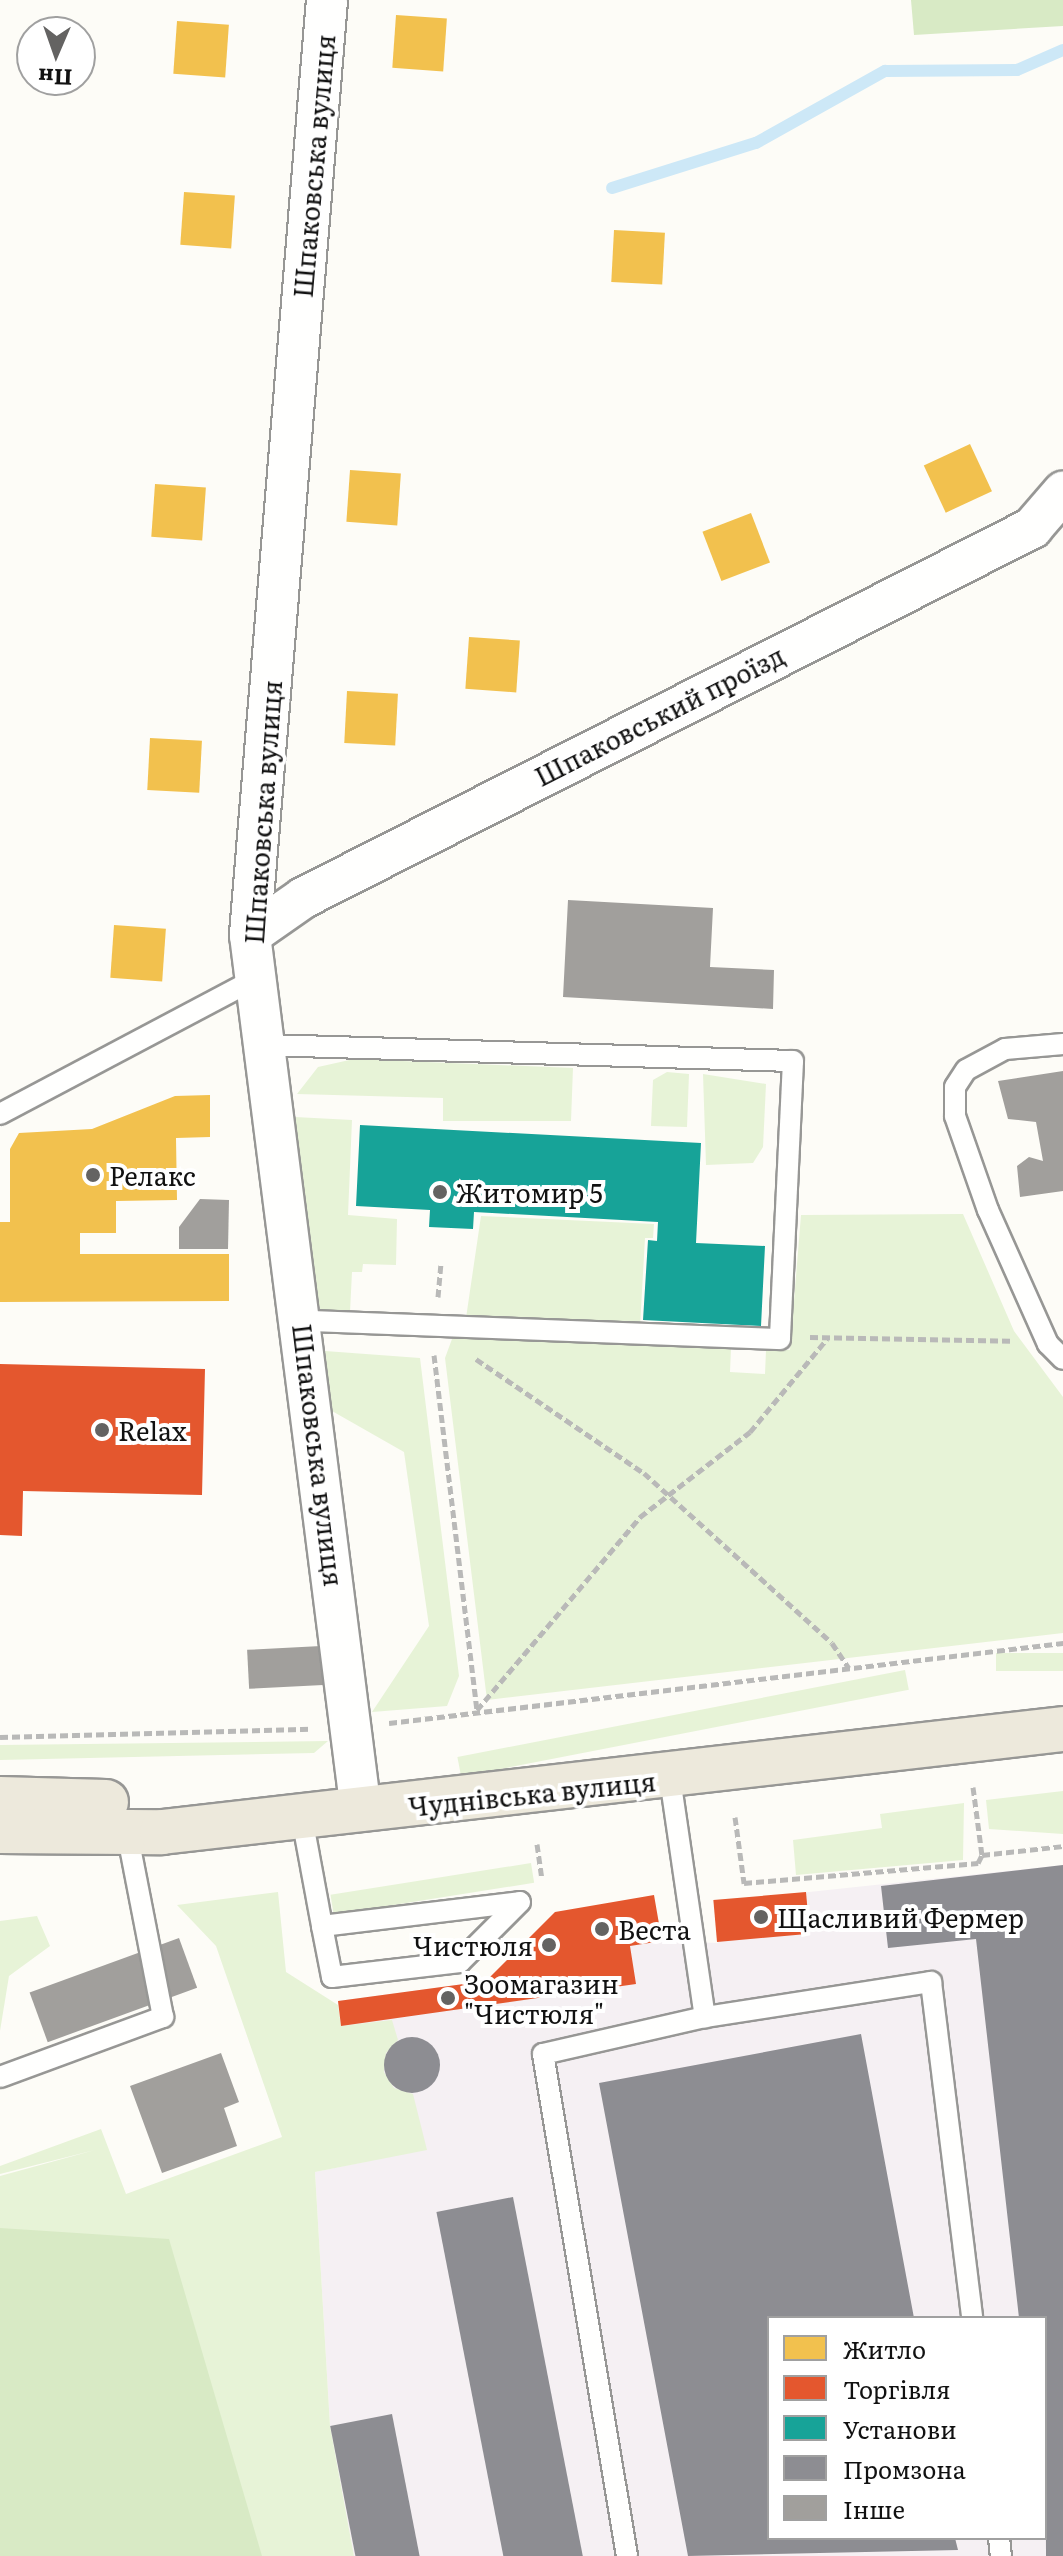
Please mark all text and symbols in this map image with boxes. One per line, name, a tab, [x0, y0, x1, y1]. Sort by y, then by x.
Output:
north arrow	[16, 16, 96, 96]
street label: Шпаковська вулиця	[286, 33, 340, 299]
text: Пн	[38, 61, 73, 96]
street label: Шпаковський проїзд	[529, 638, 789, 792]
street label: Шпаковська вулиця	[237, 679, 287, 945]
place label: Релакс	[109, 1159, 196, 1191]
marker: Релакс	[84, 1166, 102, 1184]
place label: Житомир 5	[456, 1176, 603, 1208]
marker: Житомир 5	[431, 1183, 449, 1201]
street label: Шпаковська вулиця	[287, 1322, 351, 1588]
place label: Relax	[118, 1414, 187, 1446]
marker: Relax	[93, 1421, 111, 1439]
street label: Чуднівська вулиця	[407, 1764, 657, 1822]
place label: Щасливий Фермер	[777, 1901, 1024, 1933]
marker: Щасливий Фермер	[752, 1908, 770, 1926]
place label: Веста	[618, 1913, 691, 1945]
marker: Веста	[593, 1920, 611, 1938]
place label: Чистюля	[413, 1929, 533, 1961]
marker: Чистюля	[540, 1936, 558, 1954]
place label: Зоомагазин "Чистюля"	[464, 1967, 619, 2028]
marker: Зоомагазин "Чистюля"	[439, 1989, 457, 2007]
legend	[767, 2316, 1047, 2540]
text: Житло	[843, 2331, 926, 2366]
text: Торгівля	[843, 2371, 951, 2406]
text: Установи	[843, 2411, 957, 2446]
text: Промзона	[843, 2451, 966, 2486]
text: Інше	[843, 2491, 905, 2526]

